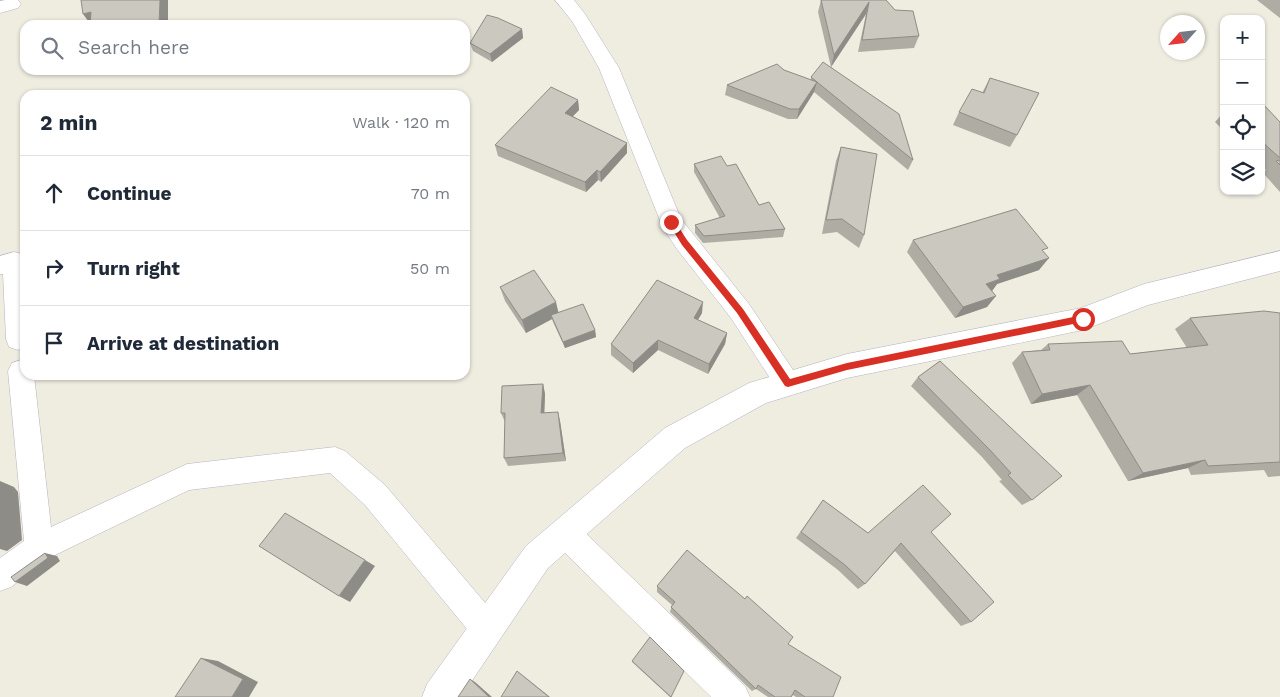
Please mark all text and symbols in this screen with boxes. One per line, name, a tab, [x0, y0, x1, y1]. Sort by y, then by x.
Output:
north arrow	[1160, 15, 1205, 60]
map controls	[1220, 15, 1265, 195]
button: +	[1220, 15, 1265, 60]
search box	[20, 20, 470, 75]
icon: search	[38, 34, 66, 62]
text: Search here	[78, 36, 189, 59]
button: −	[1220, 60, 1265, 105]
button: locate	[1220, 105, 1265, 150]
text: 2 min	[40, 110, 97, 135]
text: Walk · 120 m	[352, 113, 450, 132]
button: layers	[1220, 150, 1265, 195]
icon: ahead	[40, 179, 68, 207]
text: Continue	[87, 182, 171, 205]
text: 70 m	[411, 184, 450, 203]
route end	[660, 211, 683, 234]
icon: right	[40, 254, 68, 282]
text: Turn right	[87, 257, 180, 280]
text: 50 m	[410, 259, 450, 278]
route start	[1072, 308, 1095, 331]
icon: arrive	[40, 329, 68, 357]
text: Arrive at destination	[87, 332, 279, 355]

